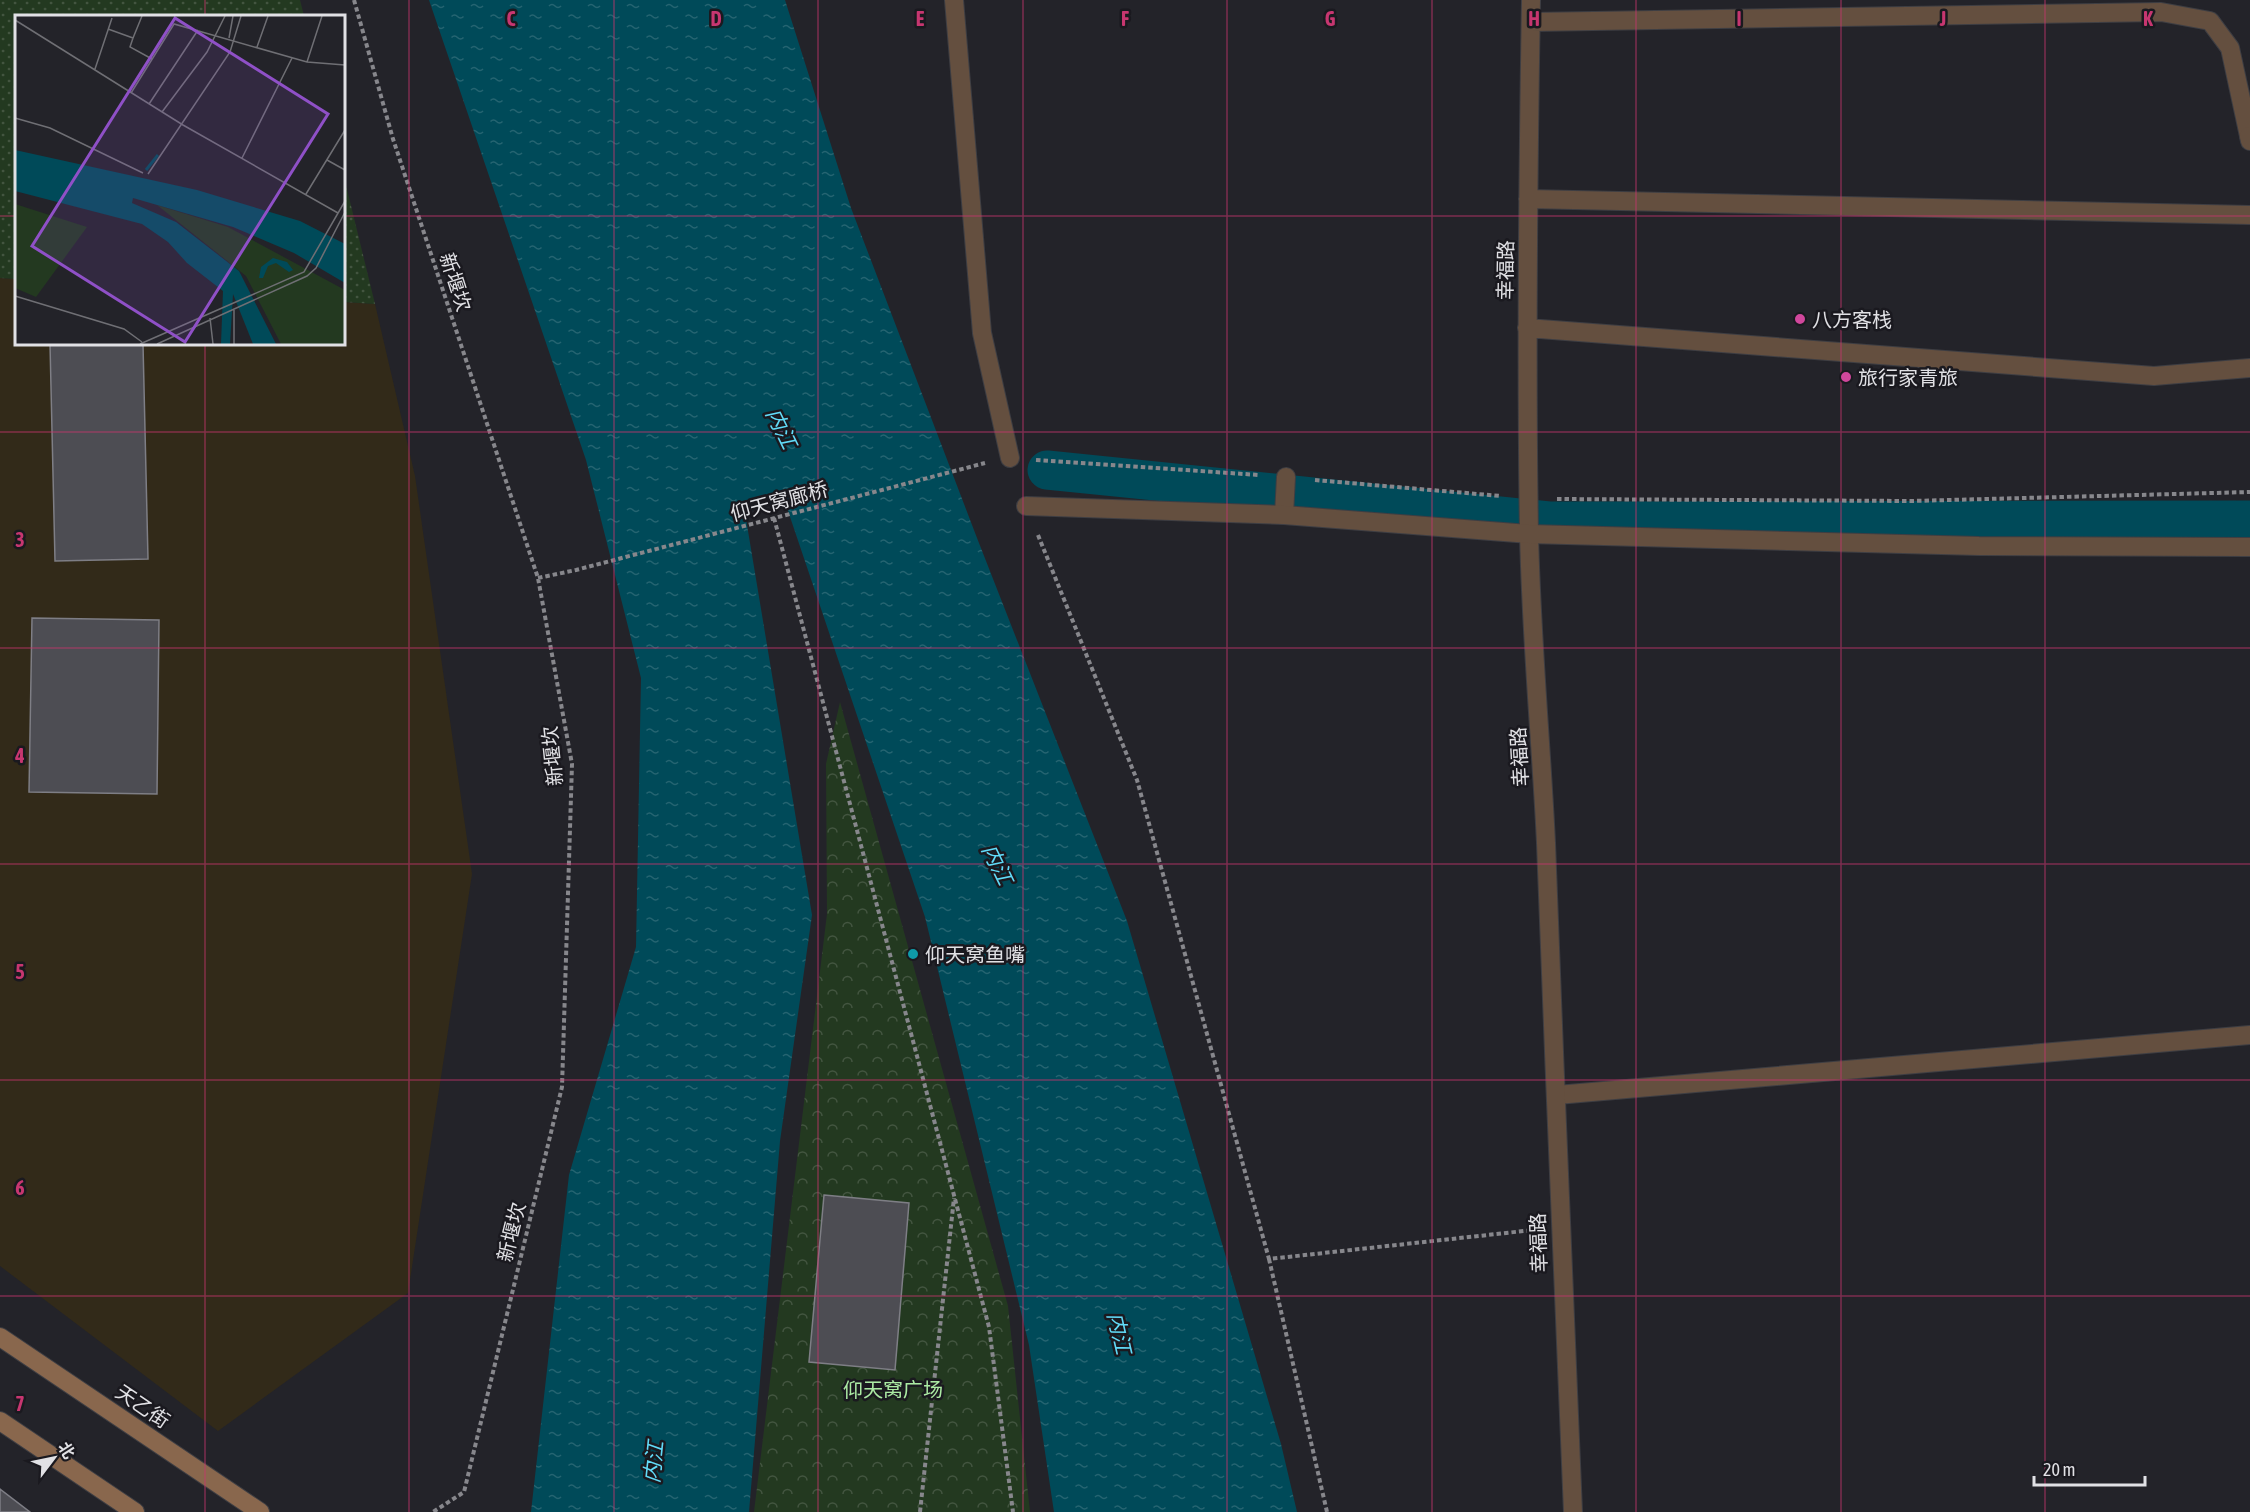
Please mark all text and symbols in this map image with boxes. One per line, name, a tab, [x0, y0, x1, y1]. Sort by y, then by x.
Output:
text: C	[507, 7, 516, 30]
text: D	[710, 7, 722, 30]
text: E	[916, 7, 925, 30]
text: F	[1121, 7, 1129, 30]
text: G	[1325, 7, 1336, 30]
text: H	[1528, 7, 1540, 30]
text: I	[1736, 7, 1742, 30]
text: J	[1939, 7, 1946, 30]
text: K	[2143, 7, 2153, 30]
inset map	[15, 15, 345, 345]
street label: 幸福路	[1493, 240, 1517, 300]
street label: 新堰坎	[436, 250, 476, 314]
place label: 八方客栈	[1812, 308, 1892, 331]
marker: 八方客栈	[1793, 312, 1807, 326]
place label: 旅行家青旅	[1858, 366, 1958, 389]
marker: 旅行家青旅	[1839, 370, 1853, 384]
water label: 内江	[762, 404, 803, 454]
street label: 仰天窝廊桥	[728, 477, 830, 525]
text: 3	[15, 528, 25, 551]
street label: 新堰坎	[537, 725, 567, 787]
street label: 幸福路	[1506, 726, 1532, 788]
text: 4	[14, 744, 25, 767]
water label: 内江	[978, 840, 1019, 890]
place label: 仰天窝鱼嘴	[925, 943, 1025, 966]
marker: 仰天窝鱼嘴	[906, 947, 920, 961]
text: 5	[15, 960, 25, 983]
text: 6	[15, 1176, 25, 1199]
street label: 新堰坎	[493, 1200, 529, 1264]
street label: 幸福路	[1525, 1213, 1551, 1273]
water label: 内江	[1104, 1310, 1137, 1358]
park label: 仰天窝广场	[843, 1378, 943, 1401]
street label: 天乙街	[112, 1380, 174, 1432]
text: 7	[15, 1392, 25, 1415]
north arrow	[24, 1428, 84, 1488]
text: 北	[55, 1438, 79, 1462]
water label: 内江	[639, 1438, 667, 1484]
scale bar	[2034, 1449, 2145, 1487]
text: 20 m	[2043, 1459, 2075, 1480]

